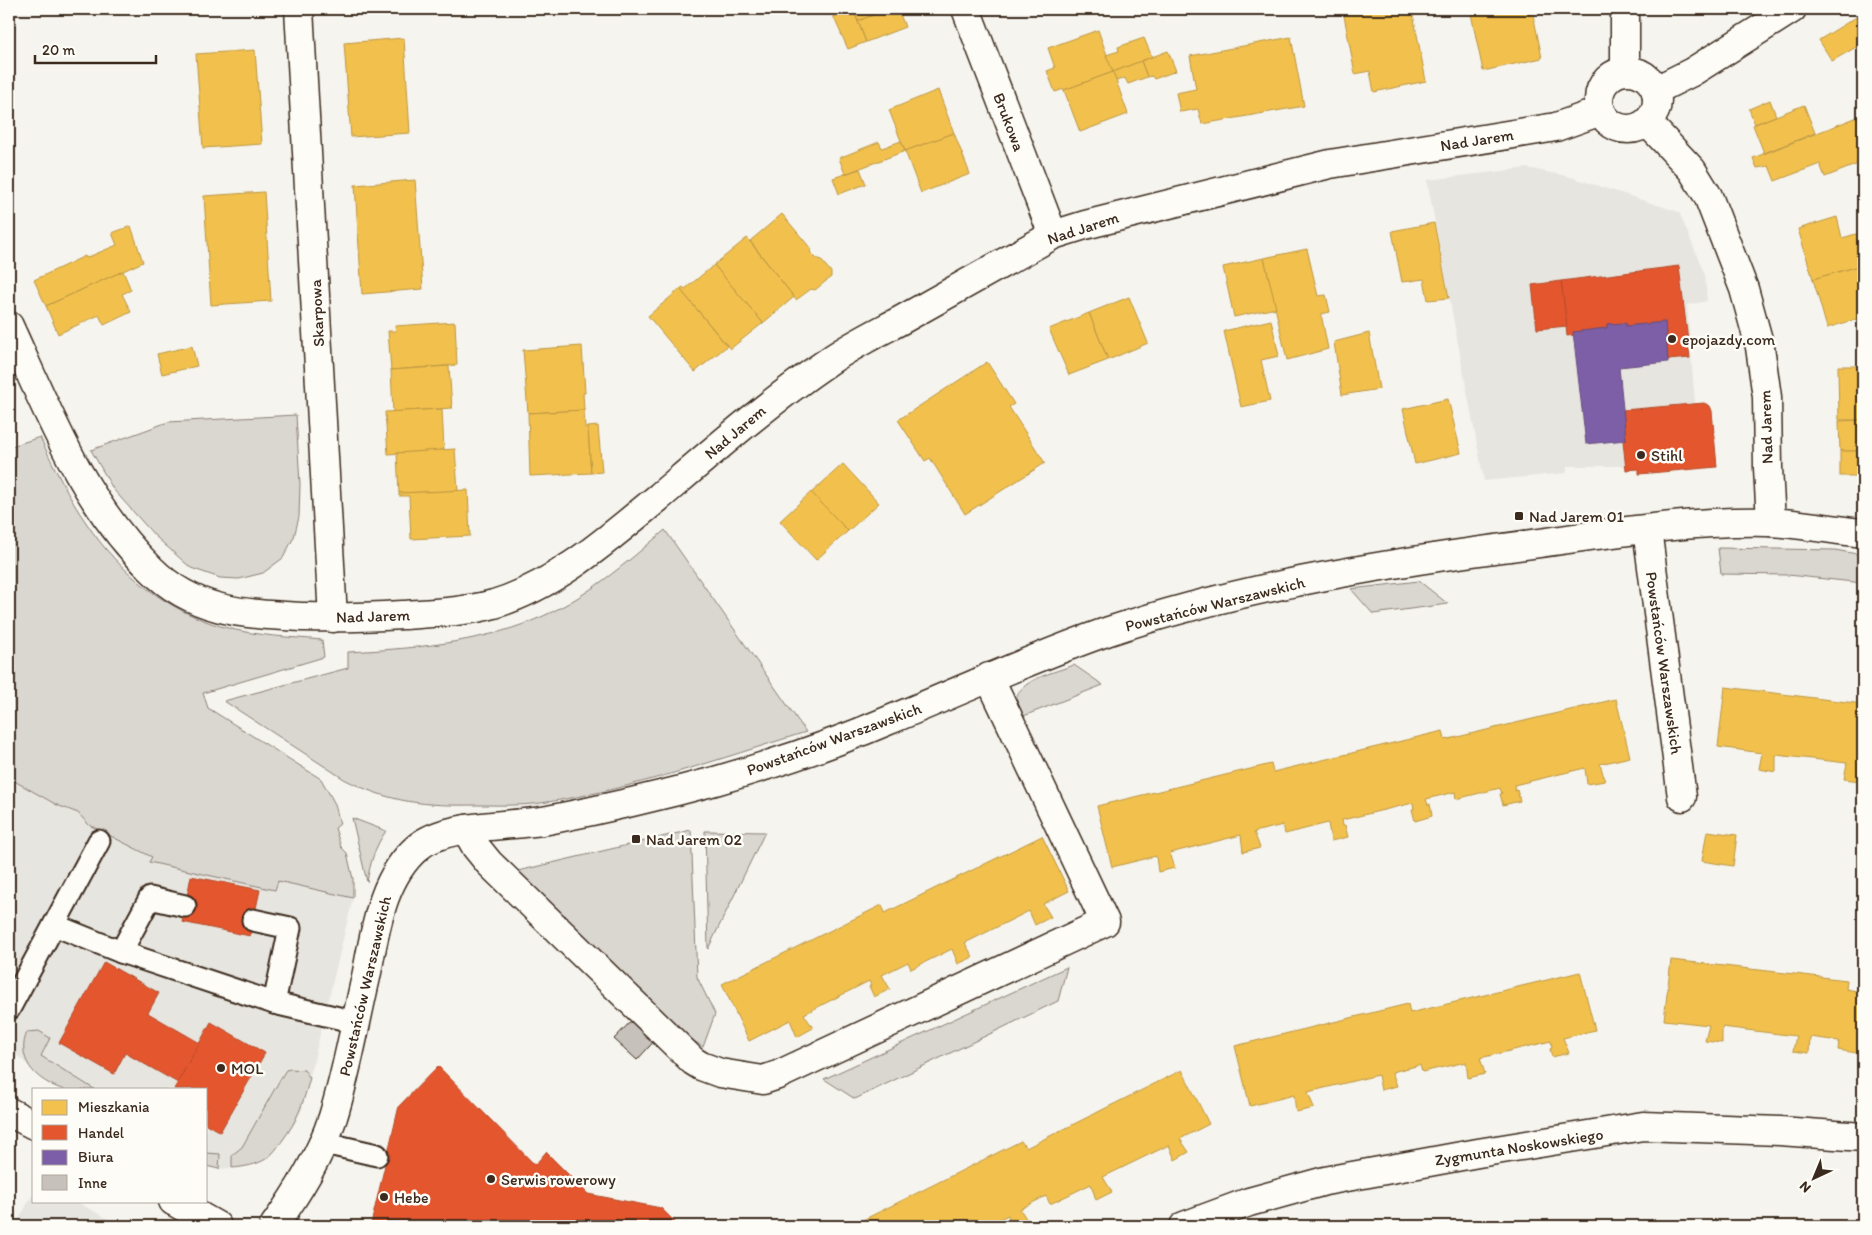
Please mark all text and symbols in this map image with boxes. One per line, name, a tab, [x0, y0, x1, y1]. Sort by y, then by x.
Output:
scale bar	[35, 32, 156, 64]
text: 20 m	[42, 41, 76, 59]
street label: Brukowa	[989, 90, 1029, 155]
street label: Nad Jarem	[1439, 125, 1516, 155]
street label: Nad Jarem	[1045, 207, 1122, 248]
street label: Skarpowa	[306, 278, 328, 347]
place label: epojazdy.com	[1682, 330, 1776, 349]
marker: epojazdy.com	[1666, 333, 1678, 345]
street label: Nad Jarem	[1755, 389, 1777, 464]
street label: Nad Jarem	[701, 401, 770, 463]
place label: Stihl	[1651, 446, 1683, 465]
marker: Stihl	[1635, 449, 1647, 461]
place label: Nad Jarem 01	[1529, 507, 1624, 526]
marker: Nad Jarem 01	[1513, 510, 1525, 522]
street label: Powstańców Warszawskich	[1642, 570, 1686, 756]
street label: Powstańców Warszawskich	[1123, 572, 1307, 636]
street label: Nad Jarem	[336, 605, 411, 627]
street label: Powstańców Warszawskich	[744, 698, 924, 779]
place label: Nad Jarem 02	[646, 830, 742, 849]
marker: Nad Jarem 02	[630, 833, 642, 845]
street label: Powstańców Warszawskich	[335, 894, 395, 1078]
place label: MOL	[231, 1059, 263, 1078]
marker: MOL	[215, 1062, 227, 1074]
legend	[32, 1088, 208, 1202]
text: Mieszkania	[78, 1098, 150, 1116]
text: Handel	[78, 1124, 125, 1142]
street label: Zygmunta Noskowskiego	[1433, 1124, 1605, 1170]
text: Biura	[78, 1148, 114, 1166]
north arrow	[1790, 1152, 1840, 1202]
place label: Serwis rowerowy	[501, 1170, 616, 1189]
marker: Serwis rowerowy	[485, 1173, 497, 1185]
text: Inne	[78, 1174, 107, 1192]
text: N	[1796, 1178, 1815, 1196]
place label: Hebe	[394, 1188, 429, 1207]
marker: Hebe	[378, 1191, 390, 1203]

